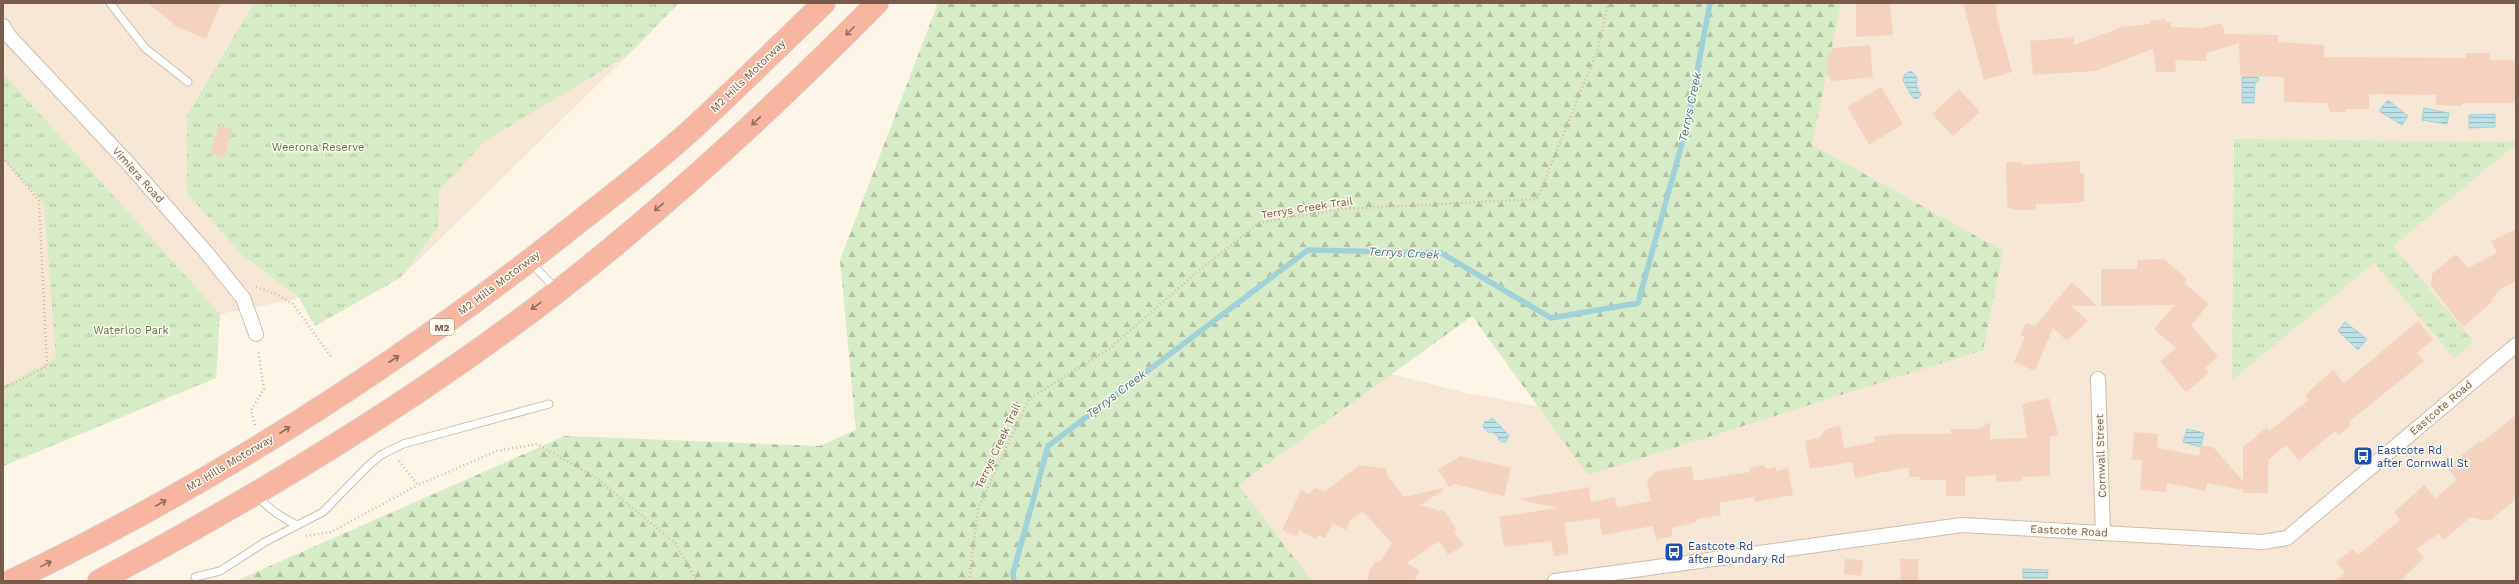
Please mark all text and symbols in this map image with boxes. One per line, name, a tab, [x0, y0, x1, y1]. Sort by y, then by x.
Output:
one-way arrow	[845, 26, 855, 36]
street label: M2 Hills Motorway	[708, 37, 788, 115]
water label: Terrys Creek	[1676, 70, 1704, 143]
one-way arrow	[751, 116, 761, 126]
park label: Weerona Reserve	[272, 141, 364, 154]
street label: Vimiera Road	[110, 144, 166, 206]
street label: Terrys Creek Trail	[1260, 194, 1354, 222]
one-way arrow	[653, 202, 664, 211]
water label: Terrys Creek	[1368, 244, 1440, 262]
street label: M2 Hills Motorway	[456, 248, 543, 318]
one-way arrow	[531, 302, 542, 310]
road number: M2	[430, 319, 454, 335]
park label: Waterloo Park	[93, 324, 169, 337]
one-way arrow	[388, 355, 399, 363]
water label: Terrys Creek	[1083, 367, 1149, 421]
street label: Eastcote Road	[2407, 378, 2475, 438]
street label: Terrys Creek Trail	[973, 401, 1024, 491]
street label: Cornwall Street	[2093, 413, 2109, 498]
one-way arrow	[279, 426, 290, 434]
street label: M2 Hills Motorway	[184, 432, 276, 494]
place label: Eastcote Rd after Cornwall St	[2377, 444, 2469, 470]
bus stop icon: Eastcote Rd after Cornwall St	[2352, 445, 2374, 467]
one-way arrow	[155, 499, 167, 507]
street label: Eastcote Road	[2030, 522, 2108, 540]
place label: Eastcote Rd after Boundary Rd	[1688, 540, 1785, 566]
bus stop icon: Eastcote Rd after Boundary Rd	[1663, 541, 1685, 563]
one-way arrow	[40, 560, 52, 567]

